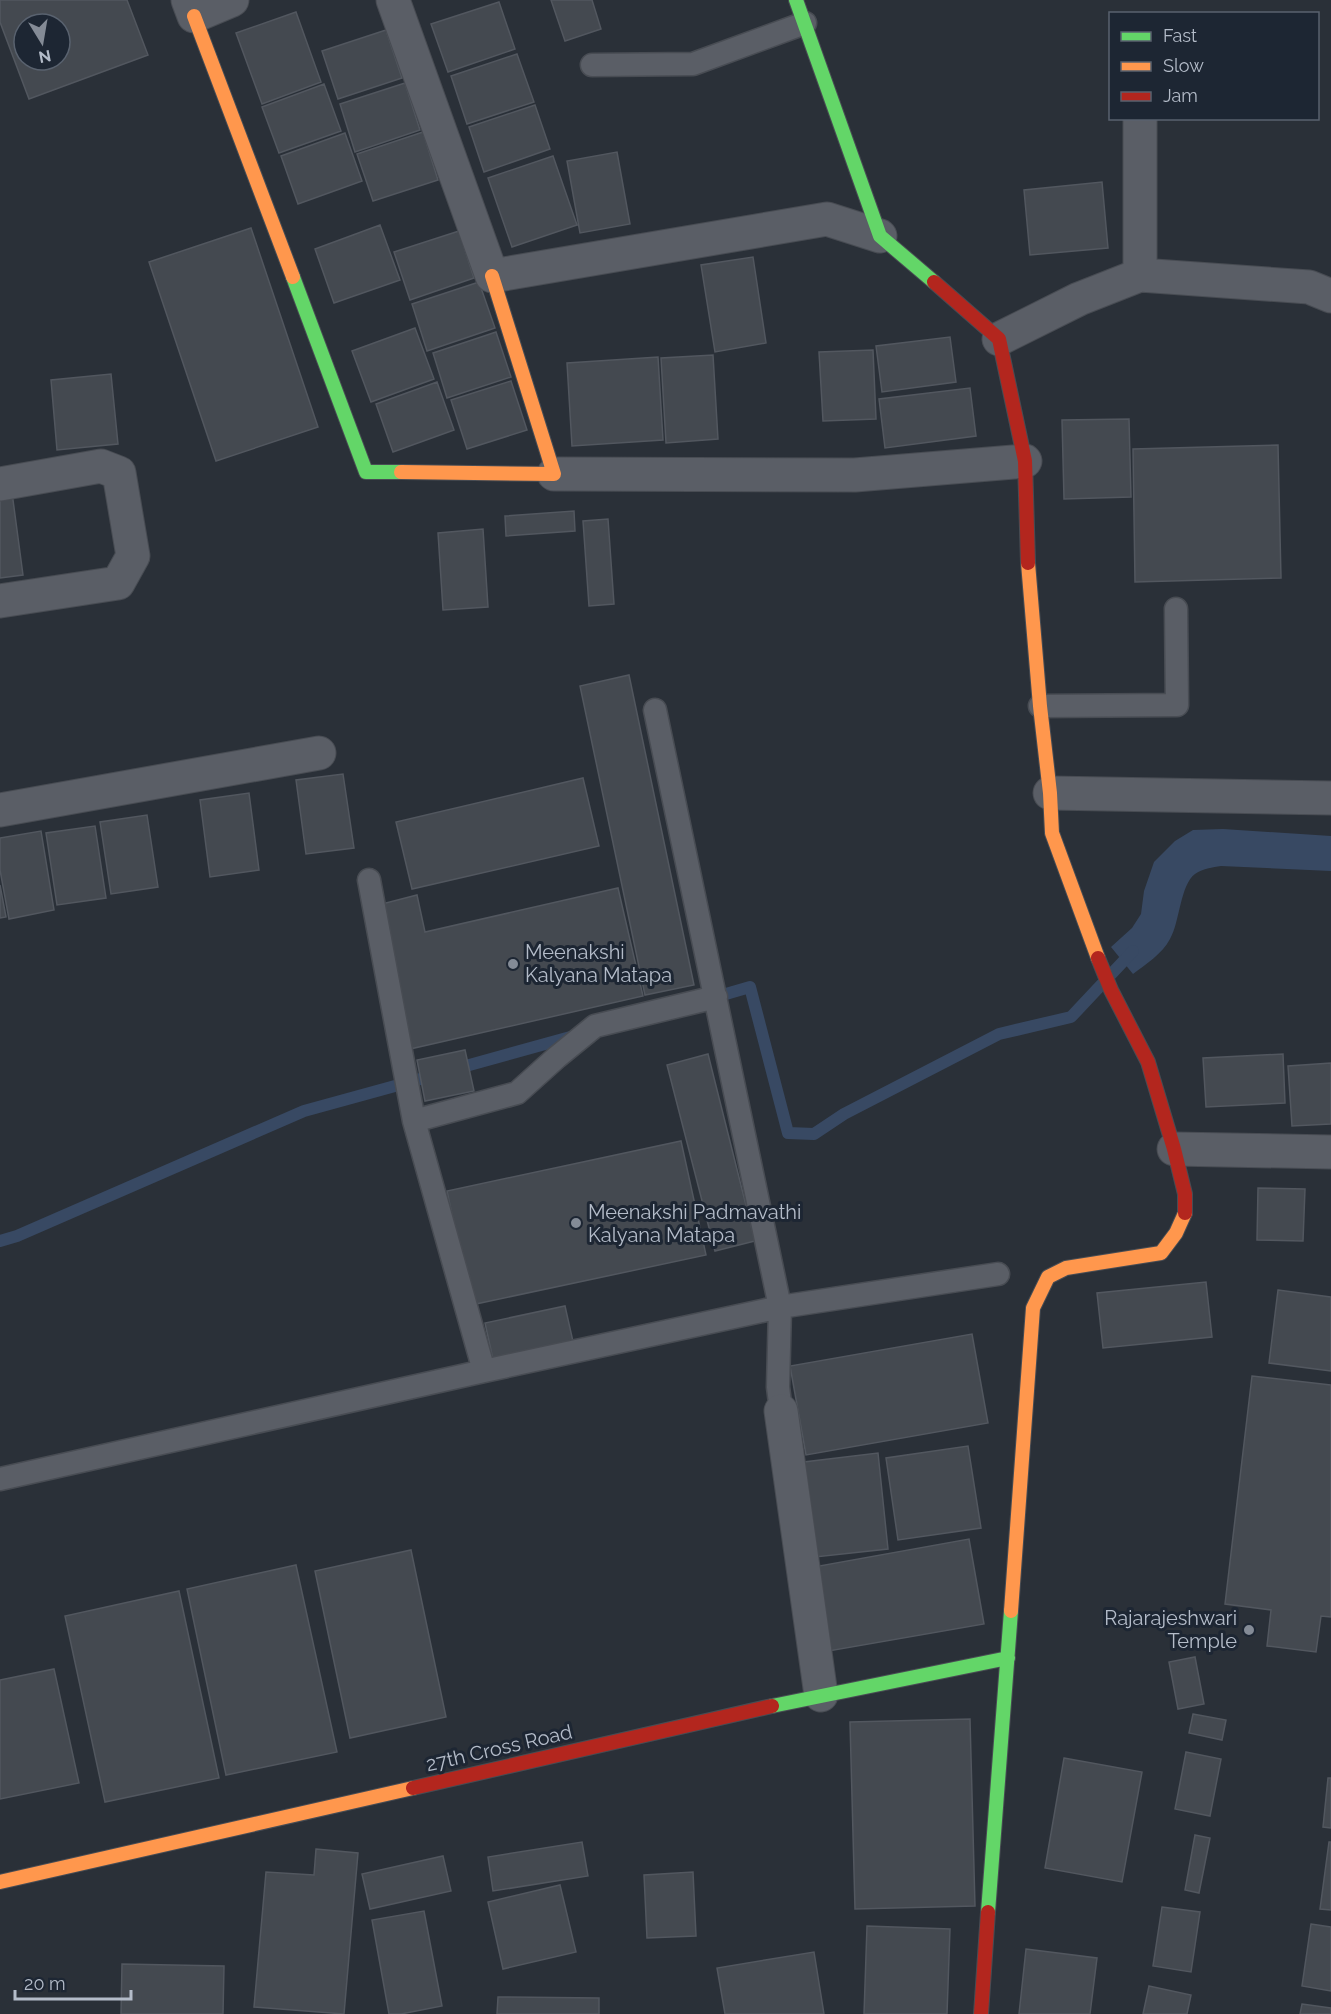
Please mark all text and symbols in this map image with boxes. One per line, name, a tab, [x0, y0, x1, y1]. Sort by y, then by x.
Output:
north arrow	[12, 12, 72, 72]
legend	[1109, 12, 1319, 120]
text: Fast	[1163, 25, 1197, 46]
text: N	[37, 46, 53, 67]
text: Slow	[1163, 55, 1204, 76]
text: Jam	[1163, 85, 1198, 106]
place label: Meenakshi Kalyana Matapa	[525, 940, 672, 987]
marker: Meenakshi Kalyana Matapa	[506, 957, 520, 971]
place label: Meenakshi Padmavathi Kalyana Matapa	[588, 1200, 801, 1247]
marker: Meenakshi Padmavathi Kalyana Matapa	[569, 1216, 583, 1230]
place label: Rajarajeshwari Temple	[1104, 1606, 1237, 1653]
marker: Rajarajeshwari Temple	[1242, 1623, 1256, 1637]
street label: 27th Cross Road	[424, 1720, 574, 1776]
scale bar	[15, 1963, 130, 2001]
text: 20 m	[24, 1973, 66, 1994]

